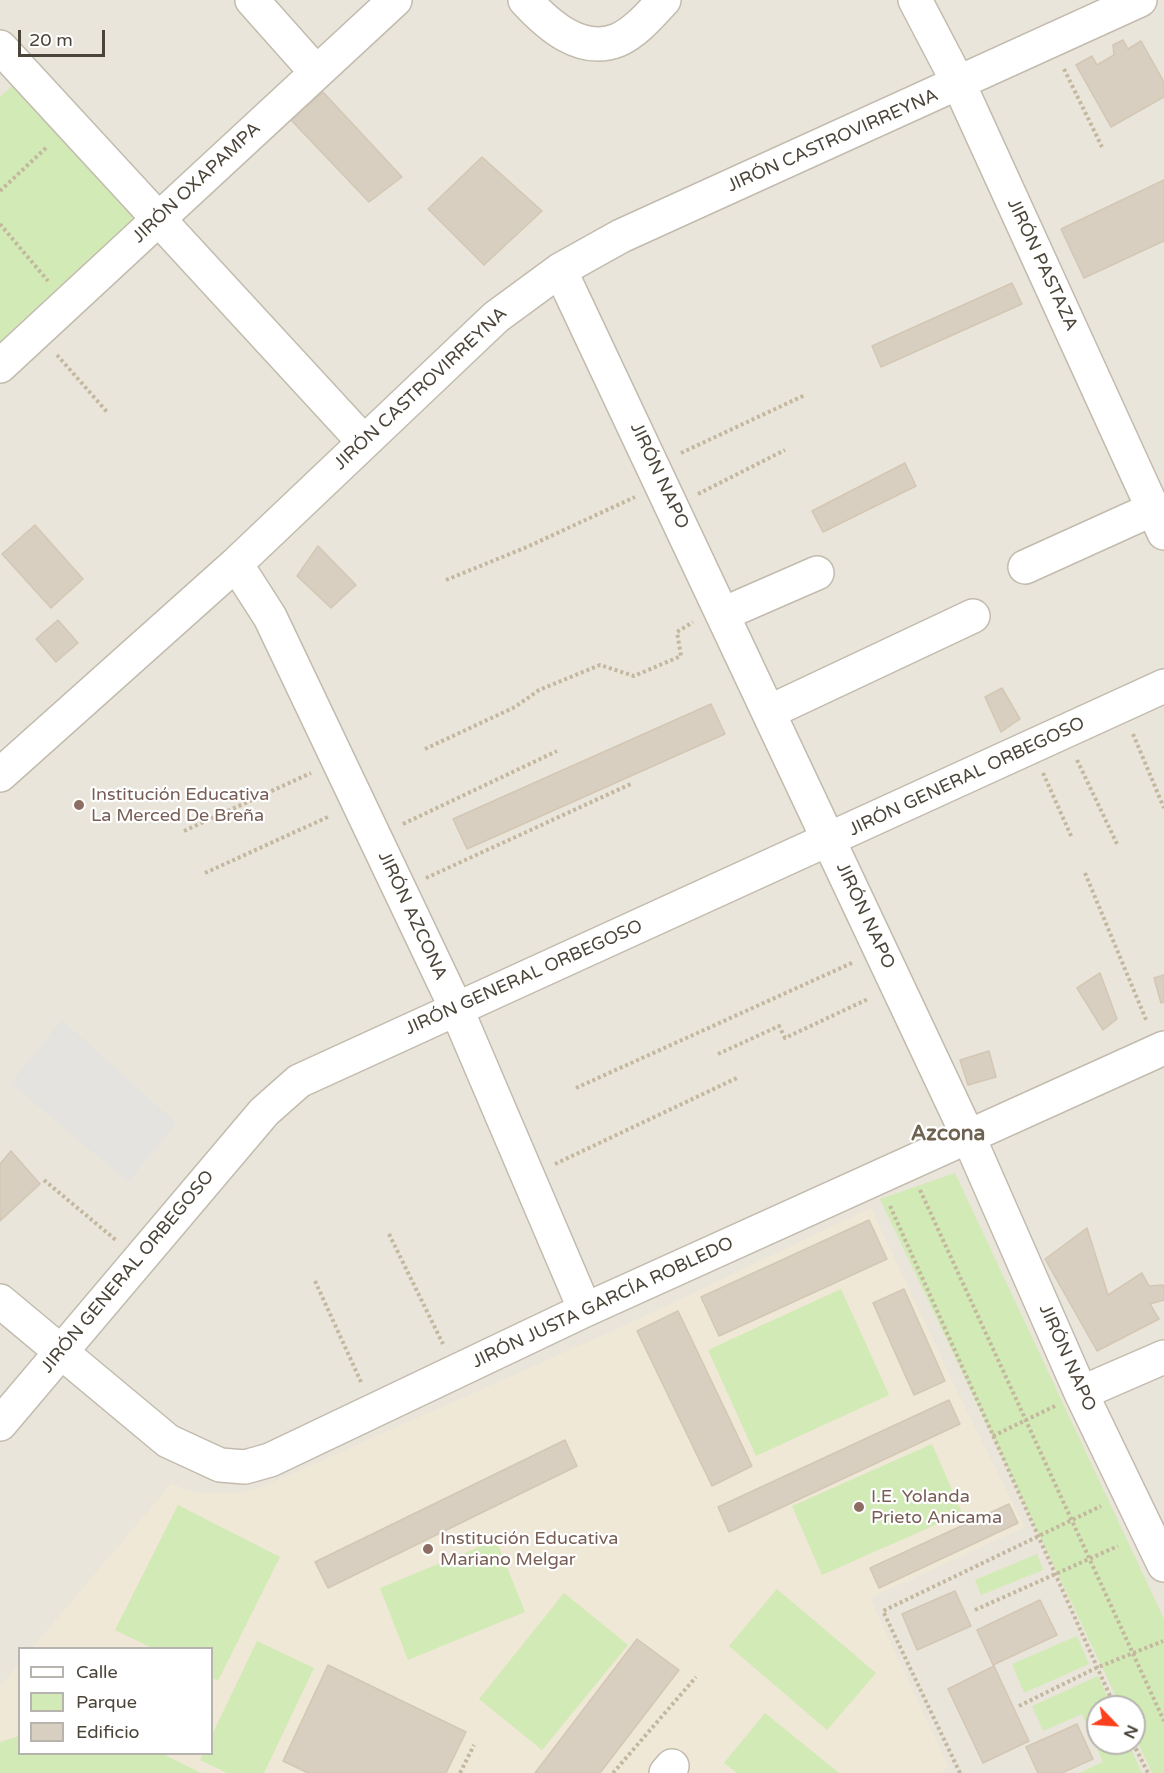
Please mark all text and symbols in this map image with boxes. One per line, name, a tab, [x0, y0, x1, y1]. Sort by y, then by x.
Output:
scale bar	[21, 18, 108, 56]
text: 20 m	[29, 29, 73, 51]
street label: JIRÓN CASTROVIRREYNA	[724, 85, 942, 197]
street label: JIRÓN OXAPAMPA	[129, 118, 265, 248]
street label: JIRÓN PASTAZA	[1002, 195, 1082, 335]
street label: JIRÓN CASTROVIRREYNA	[330, 303, 512, 475]
street label: JIRÓN NAPO	[625, 419, 693, 533]
street label: JIRÓN GENERAL ORBEGOSO	[846, 713, 1088, 841]
place label: Institución Educativa La Merced De Breña	[91, 784, 269, 826]
marker: Institución Educativa La Merced De Breña	[72, 798, 86, 812]
street label: JIRÓN AZCONA	[373, 848, 451, 984]
street label: JIRÓN NAPO	[831, 859, 899, 973]
street label: JIRÓN GENERAL ORBEGOSO	[402, 916, 646, 1040]
district label: Azcona	[911, 1121, 985, 1147]
street label: JIRÓN GENERAL ORBEGOSO	[37, 1166, 219, 1378]
street label: JIRÓN JUSTA GARCÍA ROBLEDO	[469, 1233, 737, 1373]
street label: JIRÓN NAPO	[1034, 1301, 1100, 1415]
place label: I.E. Yolanda Prieto Anicama	[871, 1486, 1002, 1528]
marker: I.E. Yolanda Prieto Anicama	[852, 1500, 866, 1514]
place label: Institución Educativa Mariano Melgar	[440, 1528, 618, 1570]
marker: Institución Educativa Mariano Melgar	[421, 1542, 435, 1556]
legend	[18, 1647, 213, 1755]
text: Calle	[76, 1661, 118, 1683]
text: Parque	[76, 1691, 137, 1713]
north arrow	[1086, 1695, 1146, 1755]
text: Edificio	[76, 1721, 140, 1743]
text: N	[1119, 1722, 1142, 1742]

